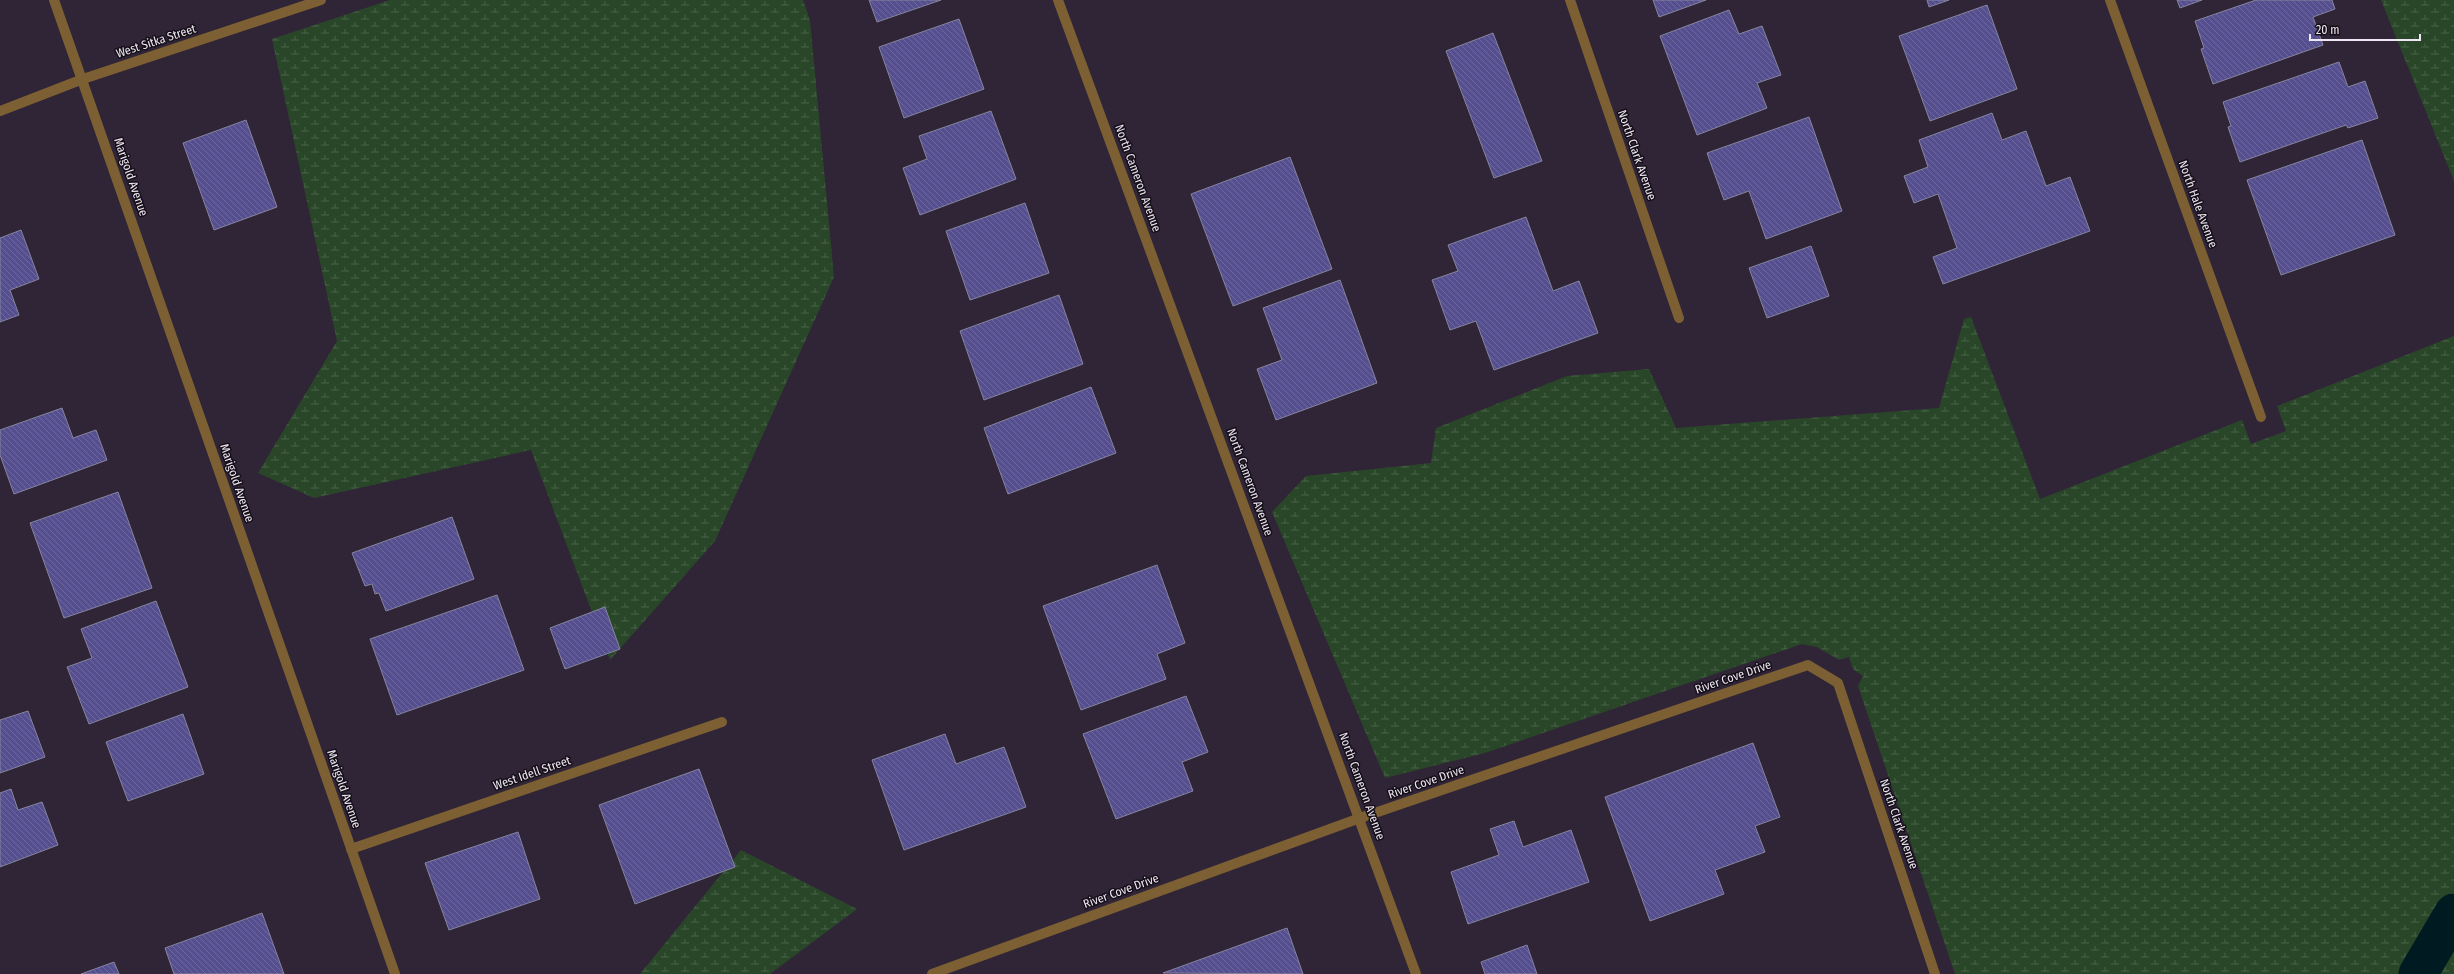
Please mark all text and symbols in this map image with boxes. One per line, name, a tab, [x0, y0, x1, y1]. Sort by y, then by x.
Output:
scale bar	[2310, 16, 2420, 42]
street label: West Sitka Street	[114, 21, 198, 61]
text: 20 m	[2316, 23, 2340, 37]
street label: North Clark Avenue	[1615, 108, 1659, 202]
street label: North Cameron Avenue	[1112, 122, 1164, 234]
street label: Marigold Avenue	[111, 136, 151, 218]
street label: North Hale Avenue	[2176, 158, 2220, 250]
street label: North Cameron Avenue	[1224, 426, 1276, 538]
street label: Marigold Avenue	[217, 442, 257, 524]
street label: River Cove Drive	[1693, 657, 1773, 697]
street label: North Cameron Avenue	[1336, 730, 1388, 842]
street label: Marigold Avenue	[324, 748, 364, 830]
street label: West Idell Street	[492, 753, 573, 793]
street label: River Cove Drive	[1386, 762, 1466, 802]
street label: North Clark Avenue	[1877, 777, 1921, 871]
street label: River Cove Drive	[1081, 871, 1161, 911]

